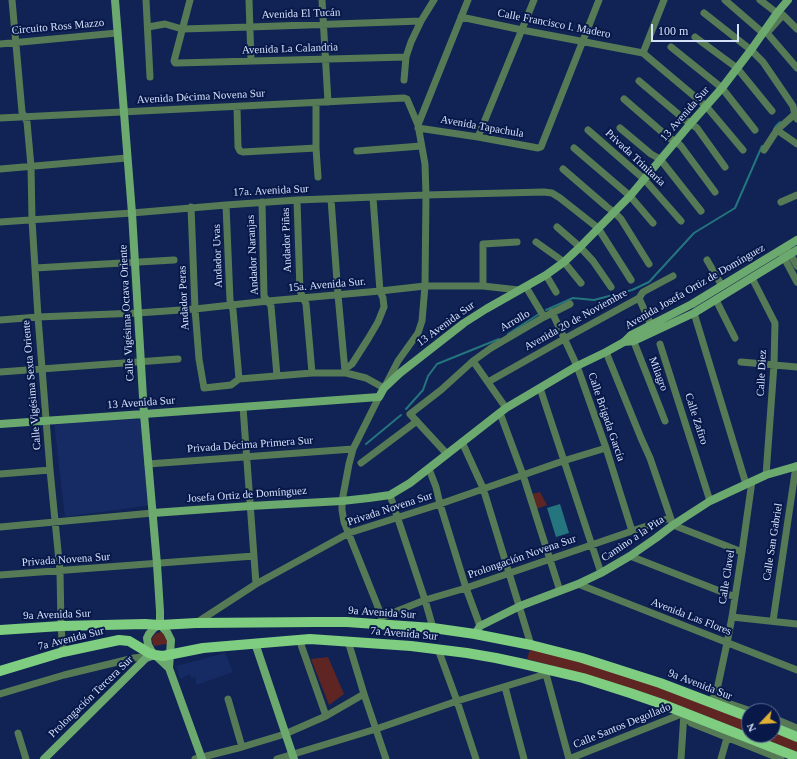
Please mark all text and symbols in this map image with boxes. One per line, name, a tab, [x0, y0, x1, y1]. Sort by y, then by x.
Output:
street label: Avenida El Tucán	[261, 6, 341, 22]
street label: Calle Francisco I. Madero	[496, 7, 612, 41]
street label: Circuito Ross Mazzo	[11, 16, 105, 38]
scale bar	[653, 16, 741, 42]
text: 100 m	[658, 24, 688, 38]
street label: Avenida La Calandria	[242, 41, 338, 57]
street label: 13 Avenida Sur	[658, 84, 712, 144]
street label: Avenida Décima Novena Sur	[137, 87, 265, 107]
street label: Avenida Tapachula	[439, 113, 525, 141]
street label: Privada Trinitaria	[602, 127, 668, 189]
street label: 17a. Avenida Sur	[233, 182, 309, 200]
street label: Andador Piñas	[279, 207, 295, 273]
street label: Andador Naranjas	[244, 215, 262, 295]
street label: Andador Uvas	[210, 224, 226, 288]
street label: Avenida Josefa Ortiz de Domínguez	[623, 241, 767, 333]
street label: Calle Vigésima Octava Oriente	[117, 244, 137, 382]
street label: Andador Peras	[176, 265, 192, 331]
street label: 15a. Avenida Sur.	[288, 275, 366, 295]
street label: Avenida 20 de Noviembre	[522, 286, 630, 354]
street label: 13 Avenida Sur	[415, 299, 477, 349]
street label: Arrollo	[498, 307, 532, 335]
street label: Calle Vigésima Sexta Oriente	[20, 319, 44, 451]
street label: Calle Diez	[754, 349, 770, 397]
street label: Milagro	[645, 355, 671, 393]
street label: Calle Brigada García	[585, 371, 627, 463]
street label: Calle Zafiro	[681, 392, 711, 446]
street label: 13 Avenida Sur	[107, 394, 175, 412]
street label: Privada Décima Primera Sur	[187, 434, 313, 456]
street label: Josefa Ortiz de Domínguez	[187, 484, 307, 506]
street label: Privada Novena Sur	[346, 489, 434, 529]
street label: Calle San Gabriel	[760, 502, 786, 582]
street label: Camino a la Pita	[599, 513, 667, 565]
street label: Prolongación Novena Sur	[466, 532, 578, 582]
street label: Calle Clavel	[716, 549, 738, 605]
street label: Privada Novena Sur	[21, 550, 111, 570]
street label: Avenida Las Flores	[649, 596, 733, 638]
street label: 9a Avenida Sur	[348, 604, 416, 622]
street label: 9a Avenida Sur	[23, 607, 91, 623]
street label: 7a Avenida Sur	[37, 624, 105, 654]
street label: 7a Avenida Sur	[370, 624, 438, 644]
street label: Prolongación Tercera Sur	[46, 653, 136, 741]
street label: 9a Avenida Sur	[666, 667, 734, 703]
street label: Calle Santos Degollado	[571, 700, 673, 752]
north arrow	[741, 703, 781, 743]
text: N	[744, 722, 758, 734]

